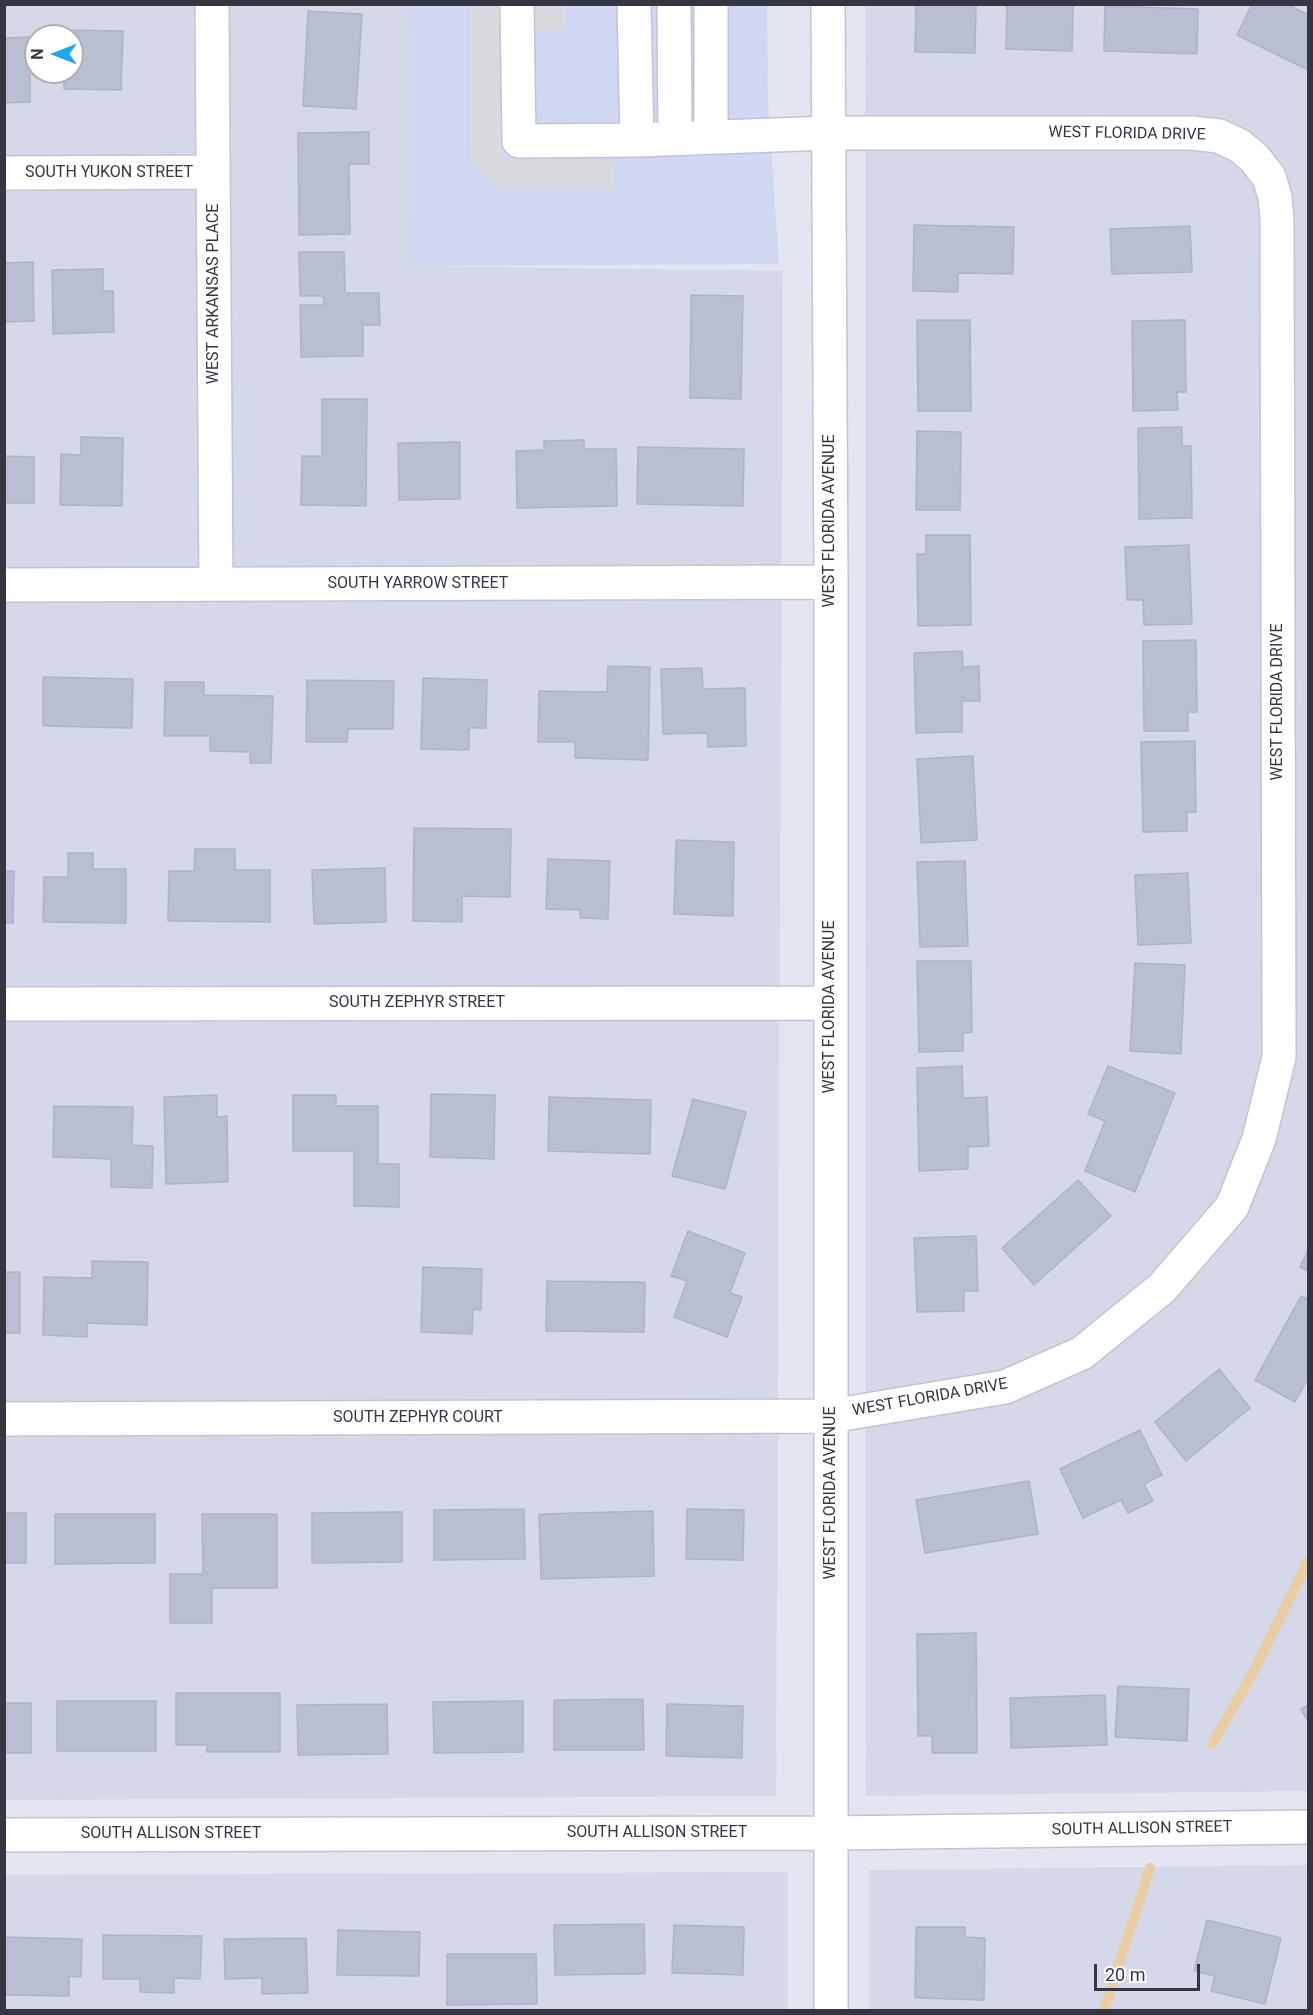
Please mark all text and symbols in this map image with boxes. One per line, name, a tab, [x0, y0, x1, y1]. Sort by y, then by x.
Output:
north arrow	[24, 24, 84, 84]
text: N	[28, 48, 47, 60]
street label: WEST FLORIDA DRIVE	[1048, 123, 1206, 145]
street label: SOUTH YUKON STREET	[25, 163, 193, 183]
street label: WEST ARKANSAS PLACE	[204, 204, 224, 384]
street label: WEST FLORIDA AVENUE	[820, 434, 840, 608]
street label: SOUTH YARROW STREET	[328, 574, 508, 594]
street label: WEST FLORIDA DRIVE	[1268, 623, 1288, 781]
street label: WEST FLORIDA AVENUE	[820, 920, 840, 1094]
street label: SOUTH ZEPHYR STREET	[329, 993, 505, 1013]
street label: WEST FLORIDA DRIVE	[851, 1375, 1009, 1421]
street label: WEST FLORIDA AVENUE	[821, 1406, 841, 1580]
street label: SOUTH ZEPHYR COURT	[333, 1408, 503, 1428]
street label: SOUTH ALLISON STREET	[1052, 1818, 1232, 1840]
street label: SOUTH ALLISON STREET	[567, 1823, 747, 1843]
street label: SOUTH ALLISON STREET	[81, 1824, 261, 1844]
scale bar	[1097, 1952, 1204, 1990]
text: 20 m	[1105, 1964, 1145, 1985]

